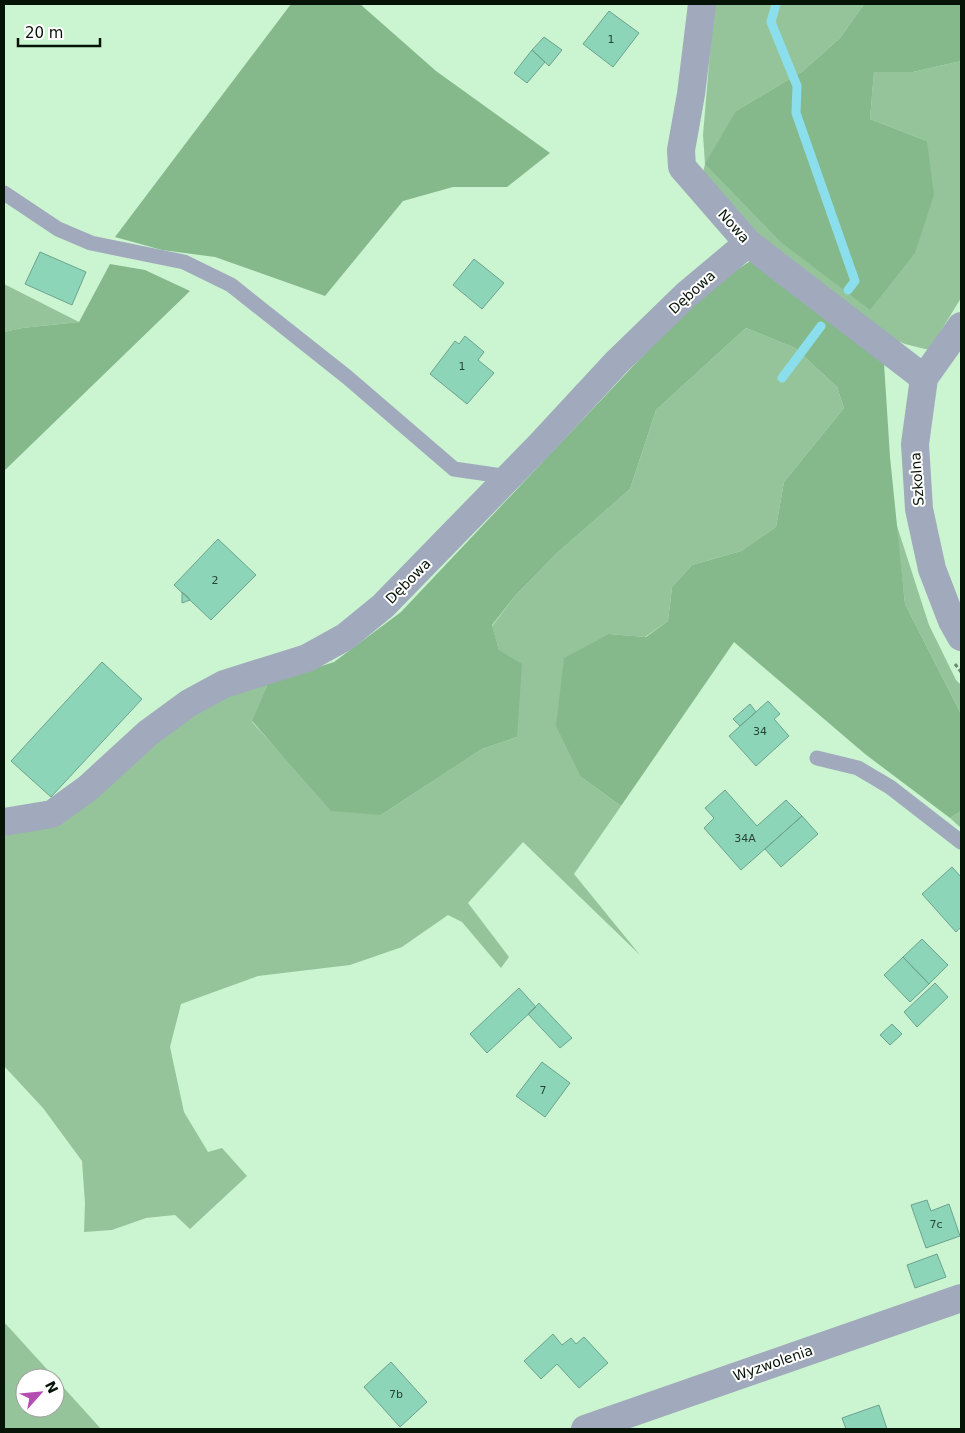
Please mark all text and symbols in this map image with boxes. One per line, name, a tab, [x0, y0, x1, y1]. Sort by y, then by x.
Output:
scale bar	[18, 15, 100, 47]
text: 20 m	[25, 24, 63, 42]
house number: 1	[608, 33, 615, 46]
street label: Nowa	[715, 206, 753, 246]
street label: Dębowa	[666, 267, 718, 317]
house number: 1	[459, 360, 466, 373]
street label: Szkolna	[907, 452, 927, 506]
street label: Dębowa	[382, 555, 434, 607]
house number: 2	[212, 574, 219, 587]
house number: 34	[753, 725, 767, 738]
house number: 34A	[734, 832, 756, 845]
house number: 7	[540, 1084, 547, 1097]
house number: 7c	[929, 1218, 943, 1231]
street label: Wyzwolenia	[731, 1342, 815, 1384]
north arrow	[15, 1368, 65, 1418]
text: N	[42, 1378, 61, 1396]
house number: 7b	[389, 1388, 403, 1401]

